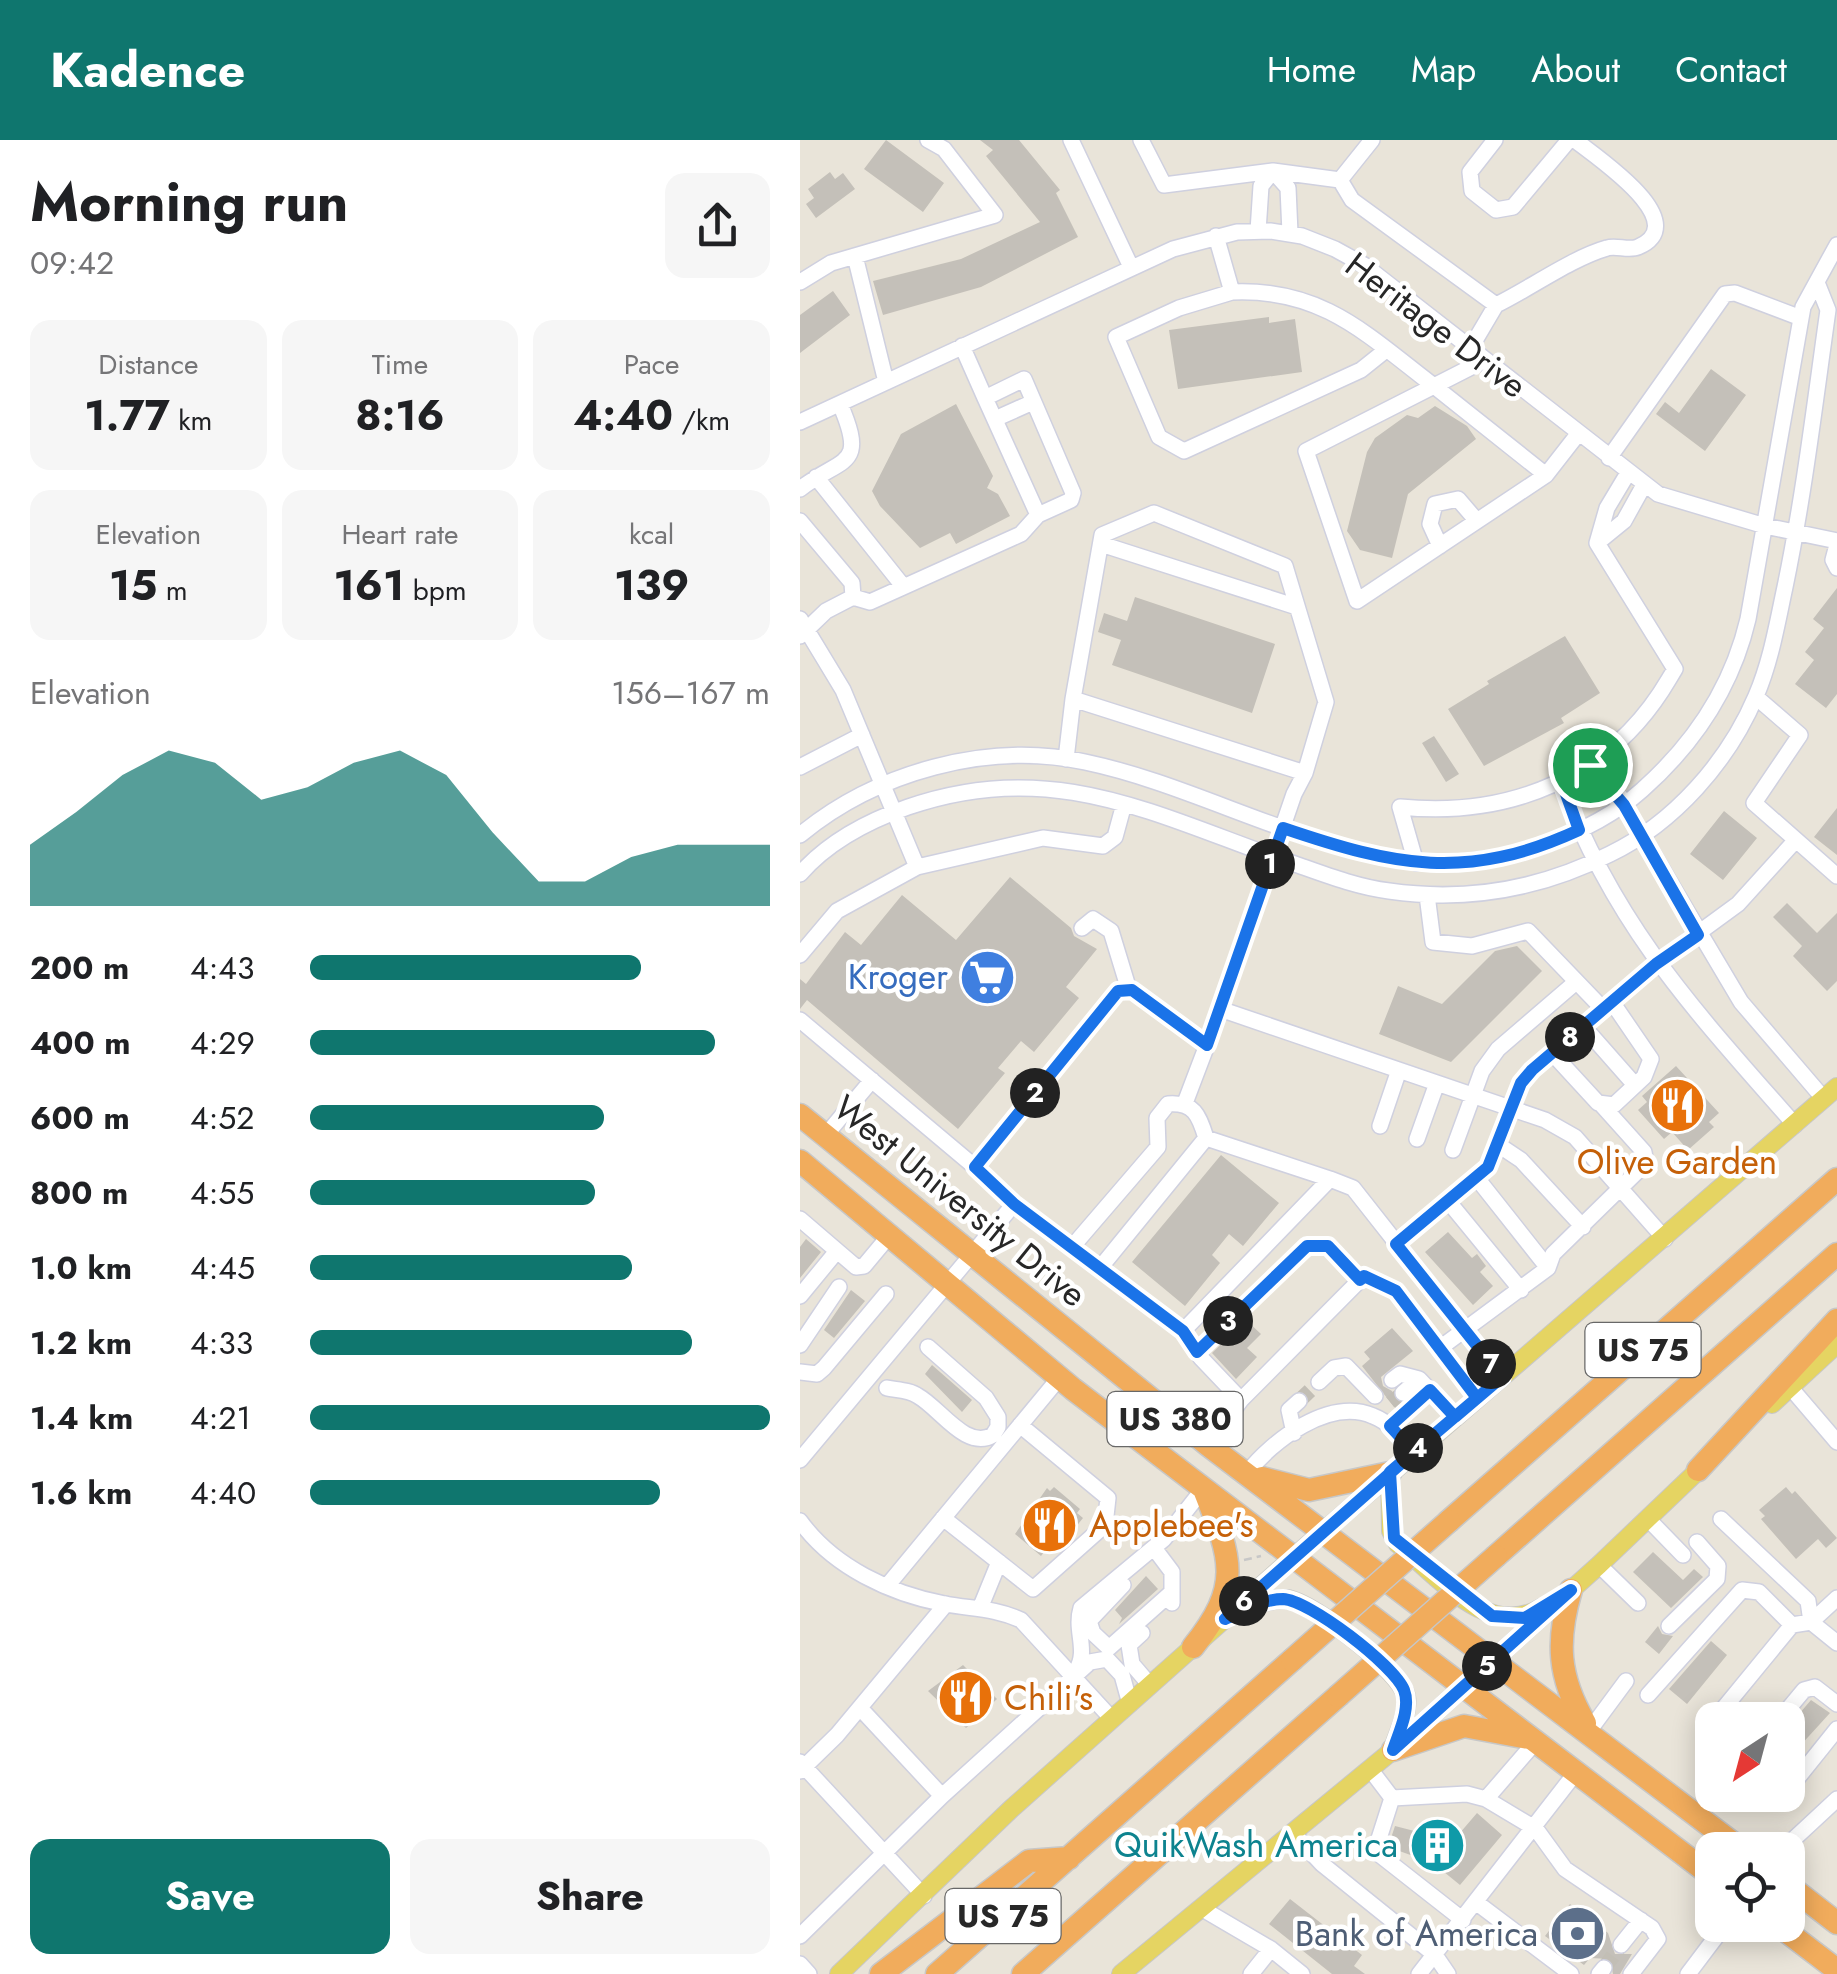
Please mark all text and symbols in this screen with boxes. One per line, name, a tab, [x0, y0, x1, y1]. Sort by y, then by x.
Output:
text: Kadence	[50, 36, 245, 105]
text: Home	[1267, 45, 1356, 95]
text: Map	[1411, 45, 1476, 95]
text: About	[1531, 45, 1620, 95]
text: Contact	[1675, 45, 1787, 95]
text: Morning run	[30, 162, 348, 242]
button: share	[665, 173, 770, 278]
text: 09:42	[30, 240, 114, 286]
street label: Heritage Drive	[1335, 240, 1537, 410]
text: Distance	[98, 344, 198, 385]
text: Time	[372, 344, 428, 385]
text: Pace	[624, 344, 680, 385]
text: 1.77	[84, 385, 170, 446]
text: 8:16	[355, 385, 445, 446]
text: 4:40	[573, 385, 673, 446]
text: km	[170, 400, 212, 441]
text: /km	[673, 400, 730, 441]
text: Elevation	[96, 514, 201, 555]
text: Heart rate	[342, 514, 458, 555]
text: kcal	[629, 514, 674, 555]
text: 15	[109, 555, 157, 616]
text: 161	[333, 555, 404, 616]
text: 139	[614, 555, 689, 616]
text: m	[157, 570, 188, 611]
text: bpm	[404, 570, 467, 611]
text: Elevation	[30, 670, 151, 716]
text: 156–167 m	[611, 670, 770, 716]
pin	[1548, 723, 1633, 808]
icon: arrive	[1563, 738, 1618, 793]
pin: 1	[1245, 839, 1295, 889]
text: 1	[1263, 843, 1277, 884]
text: 200 m	[30, 945, 129, 991]
text: 4:43	[190, 945, 254, 991]
supermarket icon: Kroger	[957, 947, 1017, 1007]
place label: Kroger	[848, 952, 948, 1002]
pin: 8	[1545, 1012, 1595, 1062]
text: 8	[1561, 1016, 1579, 1057]
text: 400 m	[30, 1020, 131, 1066]
text: 4:29	[190, 1020, 255, 1066]
pin: 2	[1010, 1068, 1060, 1118]
text: 2	[1026, 1072, 1044, 1113]
restaurant icon: Olive Garden	[1647, 1076, 1707, 1136]
street label: West University Drive	[823, 1083, 1097, 1319]
text: 600 m	[30, 1095, 130, 1141]
text: 4:52	[190, 1095, 255, 1141]
place label: Olive Garden	[1577, 1137, 1777, 1187]
text: 800 m	[30, 1170, 128, 1216]
text: 4:55	[190, 1170, 254, 1216]
text: 1.0 km	[30, 1245, 132, 1291]
text: 4:45	[190, 1245, 255, 1291]
pin: 3	[1203, 1296, 1253, 1346]
text: 3	[1219, 1300, 1237, 1341]
text: 1.2 km	[30, 1320, 132, 1366]
text: 4:33	[190, 1320, 253, 1366]
road number: US 75	[1586, 1323, 1700, 1377]
pin: 7	[1466, 1339, 1516, 1389]
text: 7	[1483, 1343, 1499, 1384]
road number: US 380	[1108, 1392, 1242, 1446]
text: 1.4 km	[30, 1395, 133, 1441]
text: 4:21	[190, 1395, 251, 1441]
pin: 4	[1393, 1423, 1443, 1473]
text: 4	[1408, 1427, 1428, 1468]
text: 1.6 km	[30, 1470, 132, 1516]
text: 4:40	[190, 1470, 256, 1516]
restaurant icon: Applebee's	[1020, 1495, 1080, 1555]
place label: Applebee's	[1089, 1500, 1254, 1550]
pin: 6	[1219, 1576, 1269, 1626]
text: 6	[1235, 1580, 1253, 1621]
pin: 5	[1462, 1641, 1512, 1691]
text: 5	[1478, 1645, 1496, 1686]
restaurant icon: Chili's	[935, 1668, 995, 1728]
place label: Chili's	[1004, 1673, 1093, 1723]
north arrow	[1695, 1702, 1805, 1812]
map controls	[1695, 1702, 1805, 1942]
building icon: QuikWash America	[1407, 1815, 1467, 1875]
place label: QuikWash America	[1114, 1820, 1398, 1870]
button: locate	[1695, 1832, 1805, 1942]
button: Save	[30, 1839, 390, 1954]
button: Share	[410, 1839, 770, 1954]
road number: US 75	[946, 1889, 1060, 1943]
bank icon: Bank of America	[1547, 1904, 1607, 1964]
place label: Bank of America	[1295, 1909, 1538, 1959]

